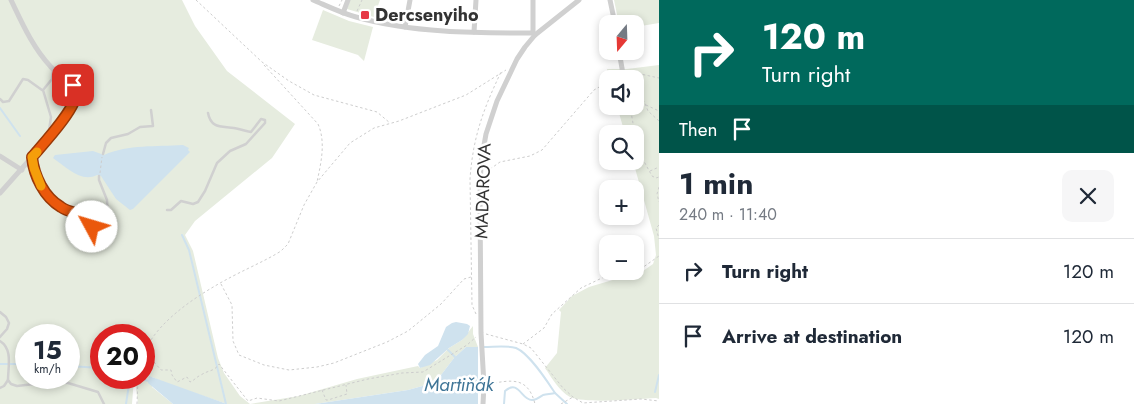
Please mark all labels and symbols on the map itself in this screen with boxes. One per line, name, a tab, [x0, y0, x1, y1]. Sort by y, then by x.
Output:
place label: Dercsenyiho	[375, 2, 479, 28]
marker: Dercsenyiho	[359, 9, 371, 21]
north arrow	[599, 15, 644, 60]
pin	[52, 64, 94, 106]
street label: MADAROVA	[468, 143, 498, 239]
position arrow	[65, 200, 117, 252]
speed limit sign: 20	[90, 324, 155, 389]
water label: Martiňák	[424, 371, 495, 398]

